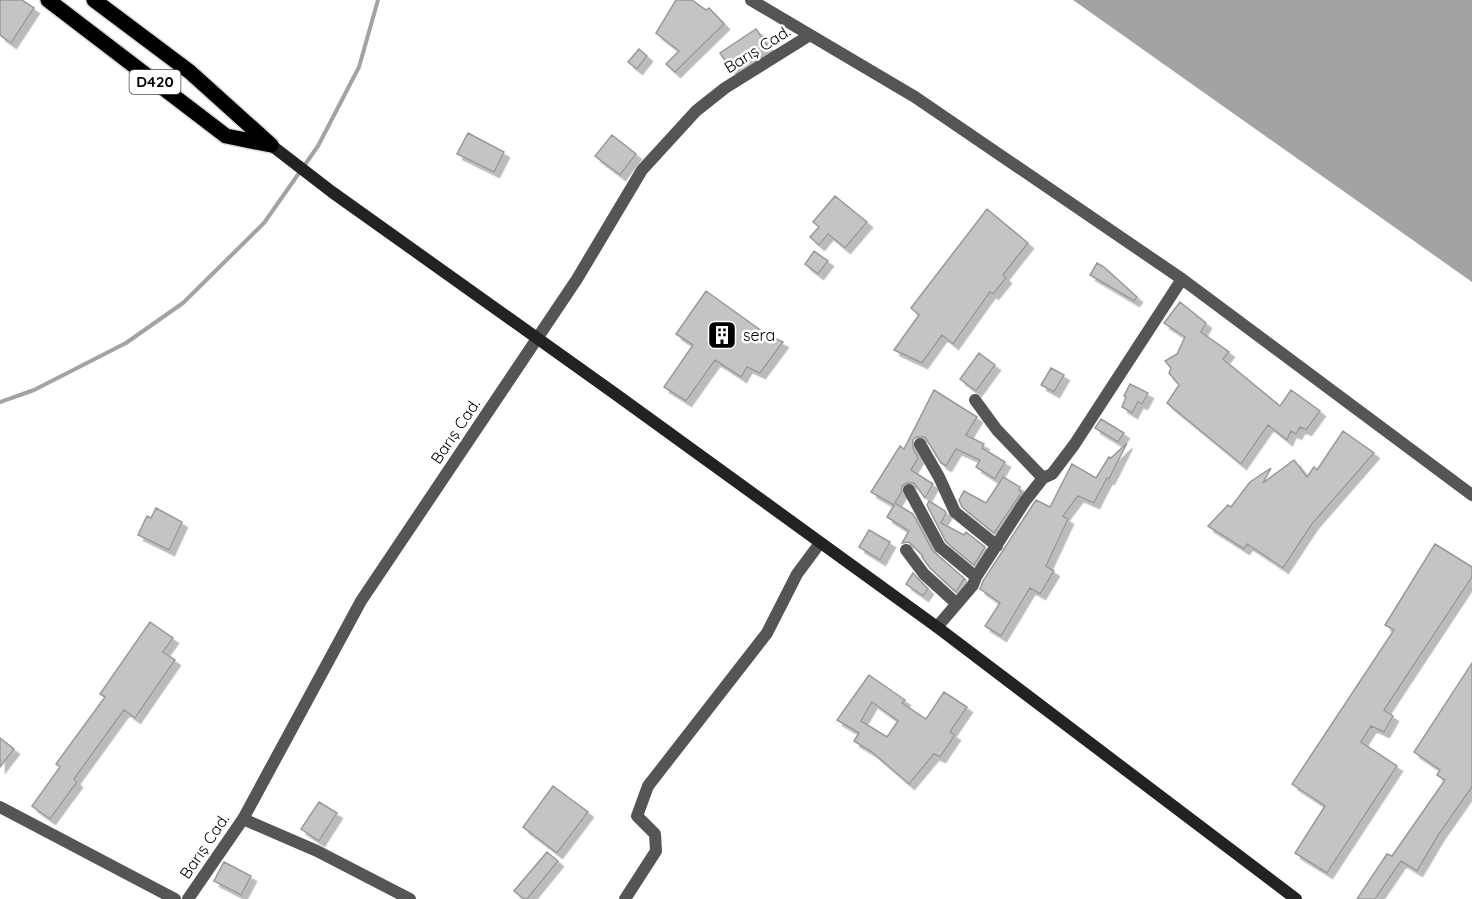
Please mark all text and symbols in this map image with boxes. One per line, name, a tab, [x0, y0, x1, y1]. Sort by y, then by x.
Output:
street label: Barış Cad.	[720, 21, 794, 77]
road number: D420	[130, 70, 180, 94]
building icon: sera	[706, 319, 738, 351]
place label: sera	[743, 325, 775, 345]
street label: Barış Cad.	[426, 395, 484, 467]
street label: Barış Cad.	[175, 810, 233, 882]

